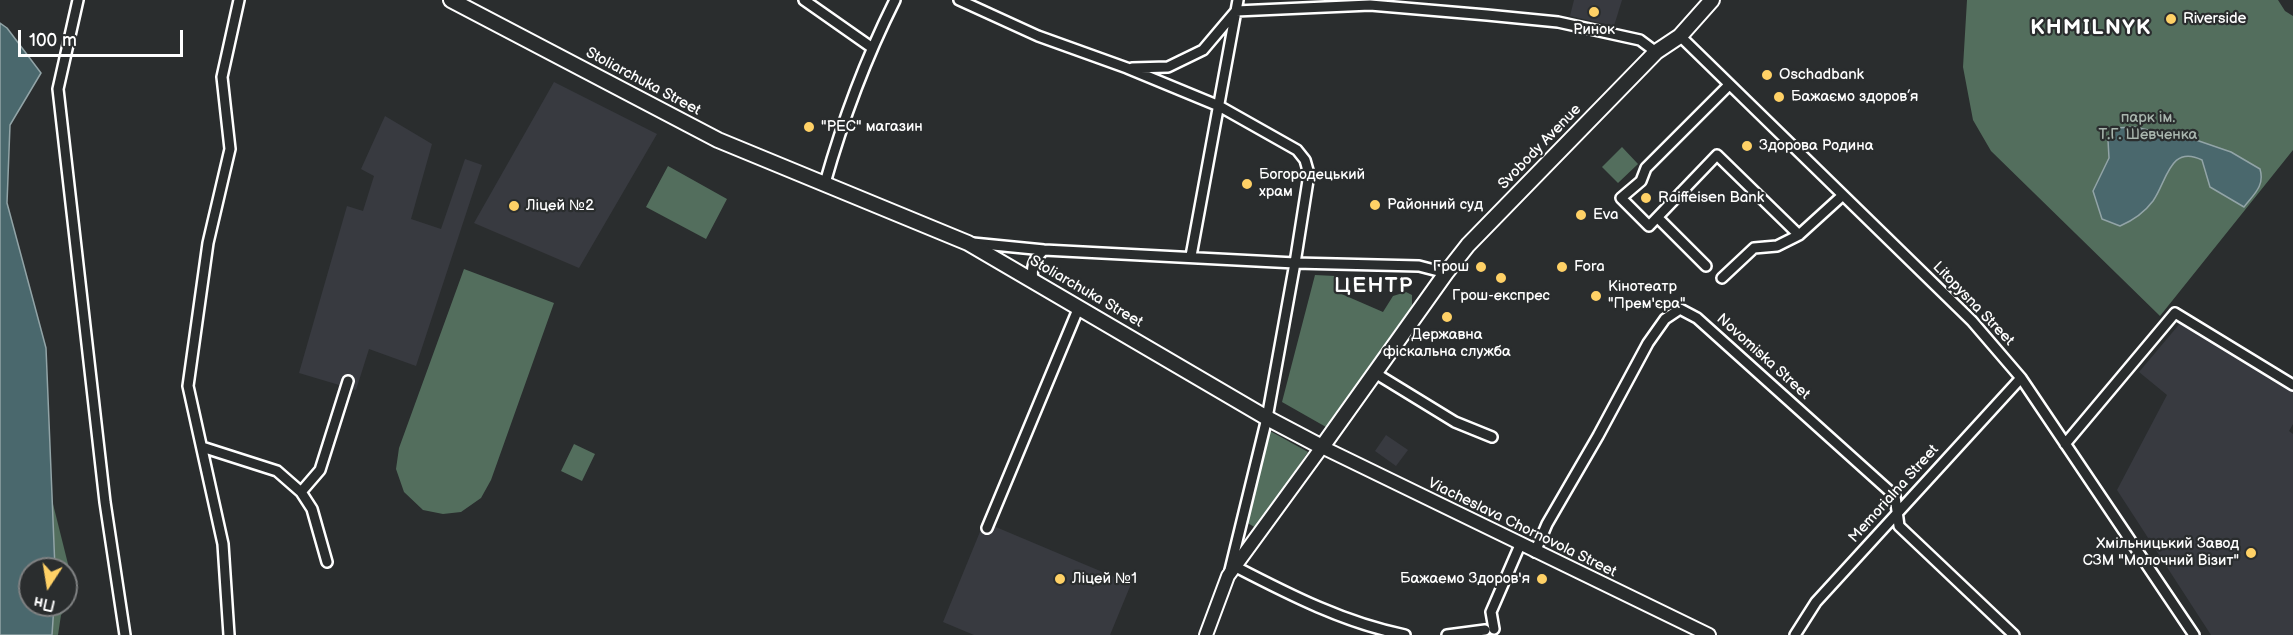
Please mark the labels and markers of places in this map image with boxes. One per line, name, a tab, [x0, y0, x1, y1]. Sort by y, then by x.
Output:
marker: Ринок	[1587, 5, 1601, 19]
place label: Riverside	[2183, 10, 2246, 28]
marker: Riverside	[2164, 12, 2178, 26]
place label: Ринок	[1573, 21, 1615, 39]
place label: Oschadbank	[1779, 66, 1864, 84]
marker: Oschadbank	[1760, 68, 1774, 82]
place label: Бажаємо здоров’я	[1791, 88, 1918, 106]
marker: Бажаємо здоров’я	[1772, 90, 1786, 104]
place label: "РЕС" магазин	[821, 118, 923, 136]
marker: "РЕС" магазин	[802, 120, 816, 134]
place label: Здорова Родина	[1759, 137, 1874, 155]
marker: Здорова Родина	[1740, 139, 1754, 153]
place label: Богородецький храм	[1259, 166, 1365, 201]
marker: Богородецький храм	[1240, 177, 1254, 191]
place label: Raiffeisen Bank	[1658, 189, 1764, 207]
marker: Raiffeisen Bank	[1639, 191, 1653, 205]
place label: Районний суд	[1387, 196, 1483, 214]
place label: Ліцей №2	[526, 197, 594, 215]
marker: Районний суд	[1368, 198, 1382, 212]
marker: Ліцей №2	[507, 199, 521, 213]
place label: Eva	[1593, 206, 1618, 224]
marker: Eva	[1574, 208, 1588, 222]
place label: Грош	[1433, 258, 1469, 276]
place label: Fora	[1574, 258, 1605, 276]
marker: Грош	[1474, 260, 1488, 274]
marker: Fora	[1555, 260, 1569, 274]
marker: Грош-експрес	[1494, 271, 1508, 285]
place label: Кінотеатр "Прем'єра"	[1608, 278, 1686, 313]
place label: Грош-експрес	[1452, 287, 1550, 305]
marker: Кінотеатр "Прем'єра"	[1589, 289, 1603, 303]
marker: Державна фіскальна служба	[1440, 310, 1454, 324]
place label: Державна фіскальна служба	[1383, 326, 1511, 361]
place label: Хмільницький Завод СЗМ "Молочний Візит"	[2083, 535, 2239, 570]
marker: Хмільницький Завод СЗМ "Молочний Візит"	[2244, 546, 2258, 560]
place label: Ліцей №1	[1072, 570, 1137, 588]
place label: Бажаемо Здоров'я	[1400, 570, 1530, 588]
marker: Ліцей №1	[1053, 572, 1067, 586]
marker: Бажаемо Здоров'я	[1535, 572, 1549, 586]

